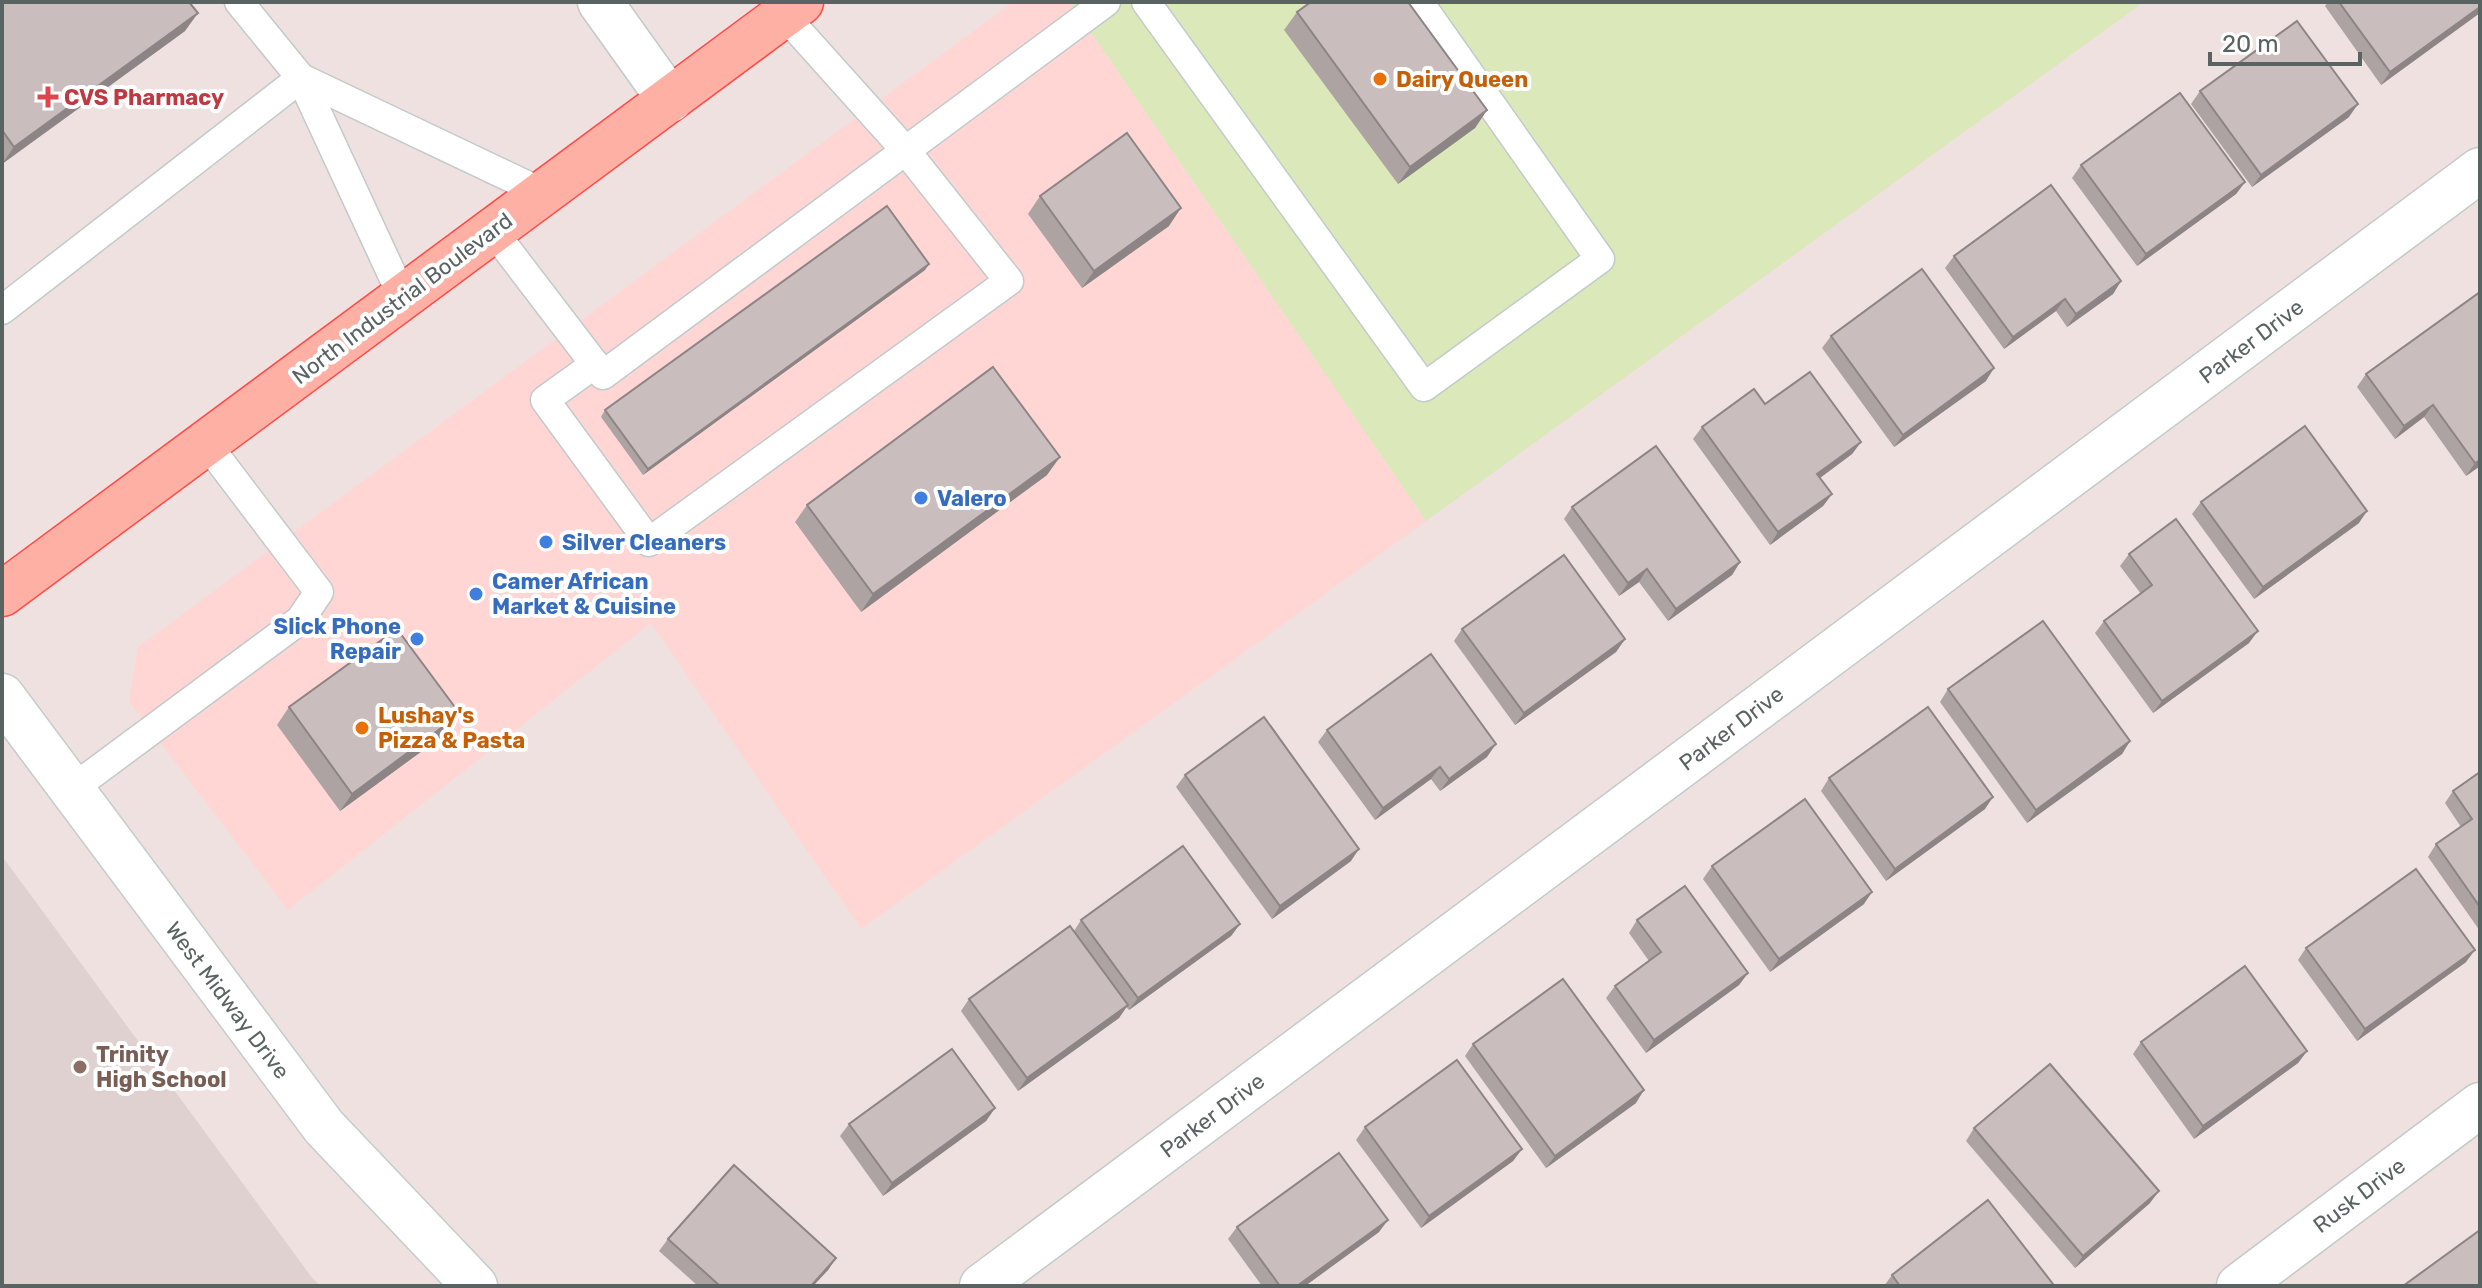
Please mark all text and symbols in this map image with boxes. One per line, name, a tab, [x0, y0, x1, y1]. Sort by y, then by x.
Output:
scale bar	[2210, 16, 2360, 66]
text: 20 m	[2222, 30, 2279, 58]
place label: Dairy Queen	[1396, 66, 1528, 93]
marker: Dairy Queen	[1371, 70, 1389, 88]
place label: CVS Pharmacy	[64, 84, 224, 111]
marker: CVS Pharmacy	[39, 88, 57, 106]
street label: North Industrial Boulevard	[287, 207, 518, 390]
street label: Parker Drive	[2194, 293, 2309, 389]
place label: Valero	[937, 485, 1007, 512]
marker: Valero	[912, 489, 930, 507]
place label: Silver Cleaners	[562, 529, 726, 556]
marker: Silver Cleaners	[537, 533, 555, 551]
place label: Camer African Market & Cuisine	[492, 568, 676, 620]
marker: Camer African Market & Cuisine	[467, 585, 485, 603]
place label: Slick Phone Repair	[274, 613, 401, 665]
marker: Slick Phone Repair	[408, 630, 426, 648]
street label: Parker Drive	[1674, 680, 1789, 776]
place label: Lushay's Pizza & Pasta	[378, 702, 525, 754]
marker: Lushay's Pizza & Pasta	[353, 719, 371, 737]
street label: West Midway Drive	[160, 916, 295, 1084]
place label: Trinity High School	[96, 1041, 227, 1093]
marker: Trinity High School	[71, 1058, 89, 1076]
street label: Parker Drive	[1155, 1067, 1270, 1163]
street label: Rusk Drive	[2308, 1152, 2411, 1239]

